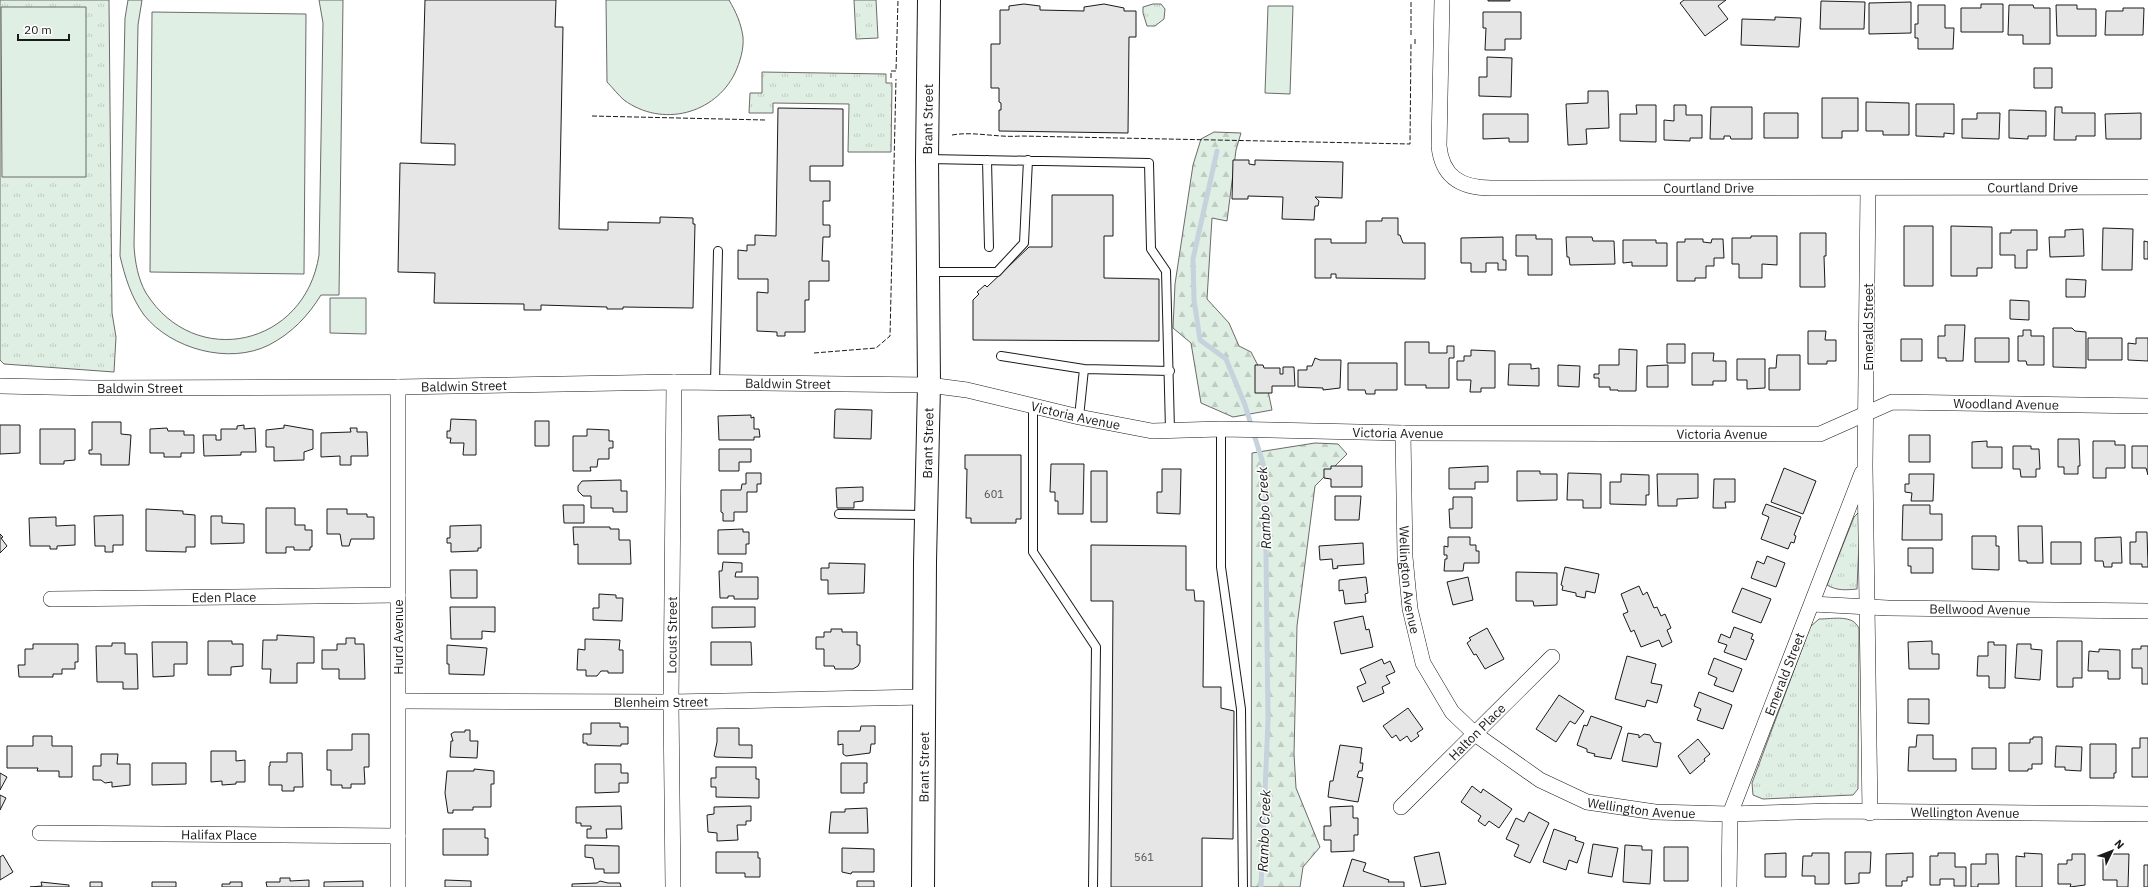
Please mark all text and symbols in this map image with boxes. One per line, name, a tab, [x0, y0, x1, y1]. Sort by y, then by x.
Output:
scale bar	[18, 16, 69, 42]
text: 20 m	[24, 22, 52, 37]
street label: Brant Street	[919, 83, 937, 155]
street label: Courtland Drive	[1987, 179, 2078, 196]
street label: Courtland Drive	[1663, 180, 1754, 197]
street label: Emerald Street	[1860, 283, 1877, 371]
street label: Baldwin Street	[745, 375, 831, 393]
street label: Baldwin Street	[421, 377, 507, 396]
street label: Baldwin Street	[97, 380, 183, 397]
street label: Woodland Avenue	[1953, 395, 2059, 414]
street label: Victoria Avenue	[1029, 398, 1122, 434]
street label: Brant Street	[919, 407, 937, 479]
street label: Victoria Avenue	[1352, 424, 1444, 442]
street label: Victoria Avenue	[1676, 426, 1768, 443]
water label: Rambo Creek	[1253, 466, 1275, 550]
house number: 601	[984, 487, 1004, 501]
street label: Wellington Avenue	[1395, 525, 1424, 636]
street label: Eden Place	[192, 589, 256, 606]
street label: Locust Street	[663, 596, 681, 674]
street label: Hurd Avenue	[390, 599, 407, 675]
street label: Bellwood Avenue	[1929, 600, 2031, 619]
street label: Emerald Street	[1761, 630, 1808, 718]
street label: Blenheim Street	[614, 693, 708, 711]
street label: Halton Place	[1445, 700, 1509, 764]
street label: Brant Street	[916, 731, 933, 803]
water label: Rambo Creek	[1254, 789, 1274, 872]
street label: Wellington Avenue	[1586, 794, 1696, 822]
street label: Wellington Avenue	[1911, 804, 2020, 822]
street label: Halifax Place	[181, 826, 257, 844]
north arrow	[2092, 831, 2132, 871]
text: N	[2111, 836, 2127, 852]
house number: 561	[1134, 850, 1154, 864]

